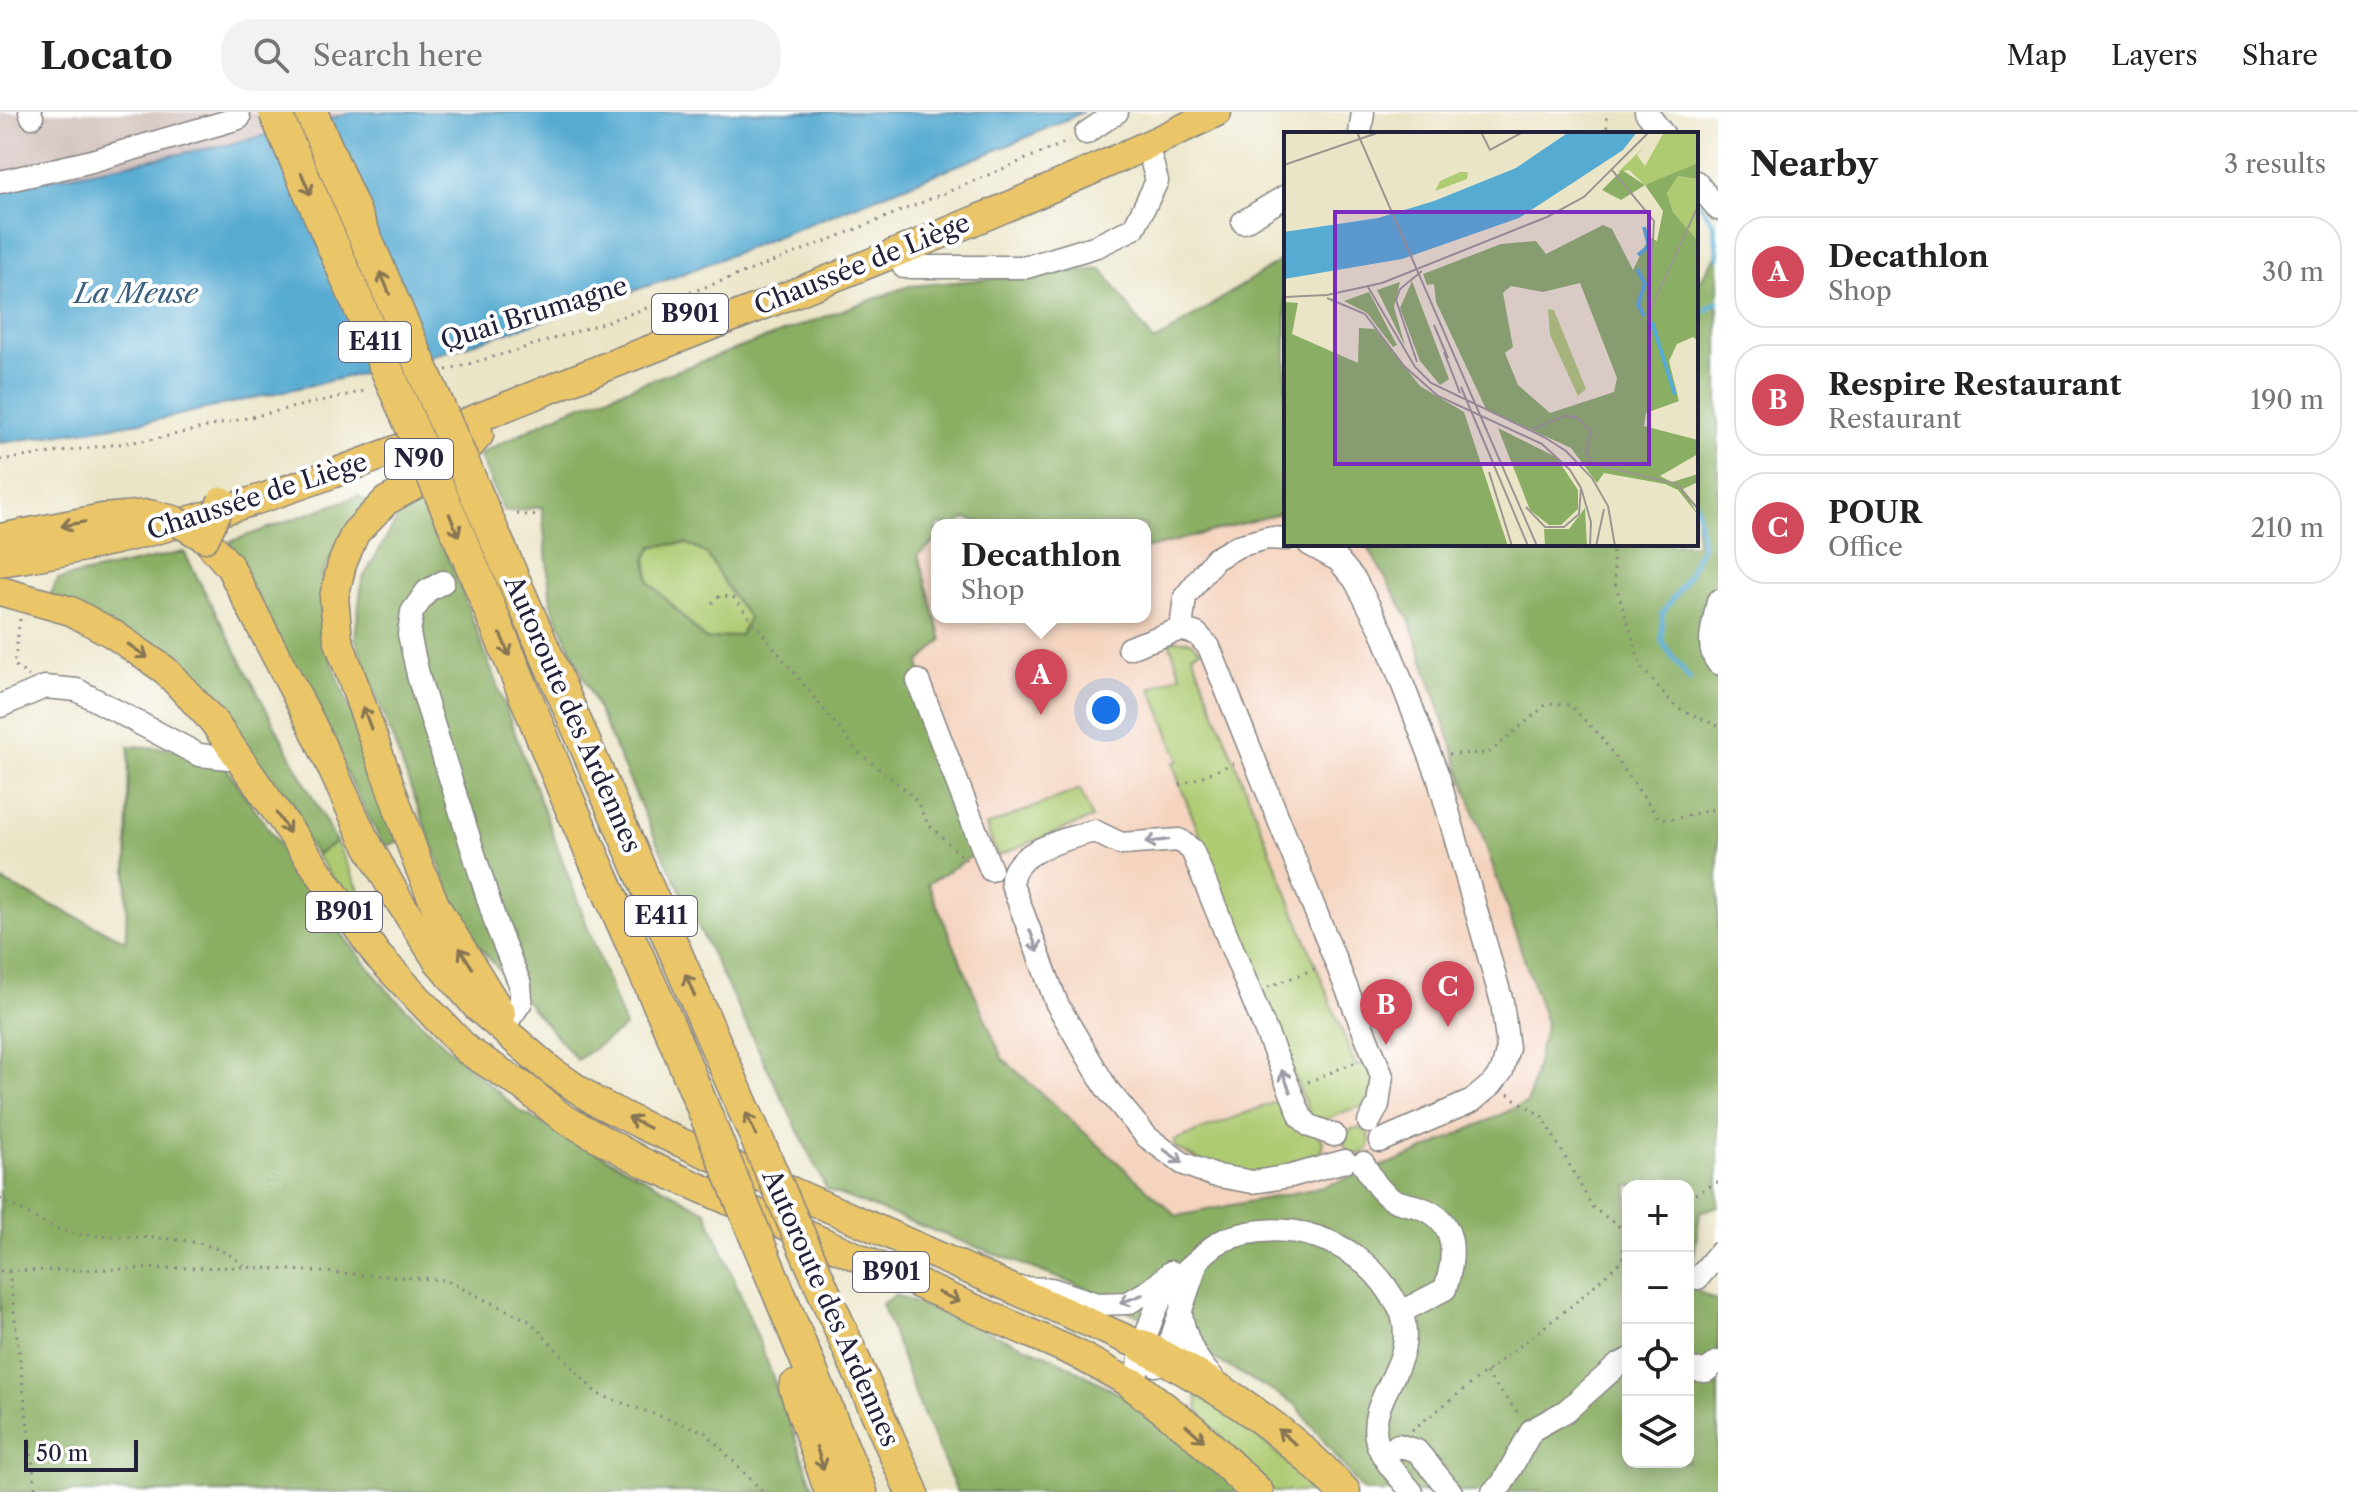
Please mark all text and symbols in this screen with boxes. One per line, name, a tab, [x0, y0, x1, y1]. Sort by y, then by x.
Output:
search box	[221, 19, 781, 91]
text: Locato	[40, 32, 173, 79]
icon: search	[249, 33, 293, 77]
text: Search here	[313, 37, 483, 74]
text: Map	[2007, 38, 2067, 72]
text: Layers	[2111, 38, 2198, 72]
text: Share	[2242, 38, 2318, 72]
inset map	[1284, 132, 1698, 546]
text: Nearby	[1750, 143, 1878, 185]
text: 3 results	[2224, 148, 2326, 180]
one-way arrow	[300, 171, 315, 195]
street label: Chaussée de Liège	[749, 206, 975, 322]
text: Decathlon	[1828, 238, 1989, 275]
text: A	[1768, 256, 1788, 288]
text: 30 m	[2262, 256, 2324, 288]
street label: Quai Brumagne	[437, 269, 631, 357]
one-way arrow	[376, 271, 391, 295]
text: Shop	[1828, 275, 1892, 307]
water label: La Meuse	[72, 276, 199, 310]
road number: B901	[652, 294, 728, 334]
road number: E411	[339, 322, 411, 362]
text: Respire Restaurant	[1828, 366, 2121, 403]
text: B	[1768, 384, 1788, 416]
text: 190 m	[2250, 384, 2324, 416]
text: Restaurant	[1828, 403, 1962, 435]
road number: N90	[385, 439, 453, 479]
street label: Chaussée de Liège	[143, 445, 371, 547]
text: POUR	[1828, 494, 1922, 531]
one-way arrow	[448, 512, 463, 537]
text: C	[1768, 512, 1788, 544]
text: 210 m	[2251, 512, 2324, 544]
one-way arrow	[61, 517, 87, 532]
popup	[931, 519, 1151, 623]
text: Office	[1828, 531, 1903, 563]
text: Decathlon	[961, 537, 1121, 574]
street label: Autoroute des Ardennes	[497, 570, 649, 857]
text: Shop	[961, 574, 1024, 606]
one-way arrow	[499, 632, 513, 657]
one-way arrow	[126, 643, 148, 659]
pin: A	[1015, 649, 1067, 715]
your location	[1086, 690, 1126, 730]
one-way arrow	[359, 707, 373, 731]
one-way arrow	[275, 812, 291, 834]
one-way arrow	[1144, 834, 1171, 849]
road number: B901	[306, 892, 382, 932]
road number: E411	[625, 896, 697, 936]
one-way arrow	[1028, 928, 1042, 953]
one-way arrow	[457, 947, 473, 970]
pin: C	[1422, 961, 1474, 1027]
one-way arrow	[682, 974, 697, 998]
pin: B	[1360, 979, 1412, 1045]
one-way arrow	[1278, 1069, 1292, 1094]
one-way arrow	[743, 1113, 758, 1137]
one-way arrow	[627, 1115, 651, 1130]
one-way arrow	[1161, 1148, 1183, 1164]
street label: Autoroute des Ardennes	[755, 1164, 907, 1451]
map controls	[1622, 1180, 1694, 1468]
button: +	[1622, 1180, 1694, 1252]
road number: B901	[853, 1252, 929, 1292]
button: −	[1622, 1252, 1694, 1324]
one-way arrow	[936, 1290, 960, 1305]
one-way arrow	[1120, 1292, 1144, 1307]
button: locate	[1622, 1324, 1694, 1396]
button: layers	[1622, 1396, 1694, 1468]
one-way arrow	[1185, 1424, 1205, 1442]
one-way arrow	[1277, 1428, 1297, 1446]
scale bar	[24, 1436, 138, 1472]
text: 50 m	[36, 1440, 88, 1467]
one-way arrow	[813, 1444, 828, 1470]

